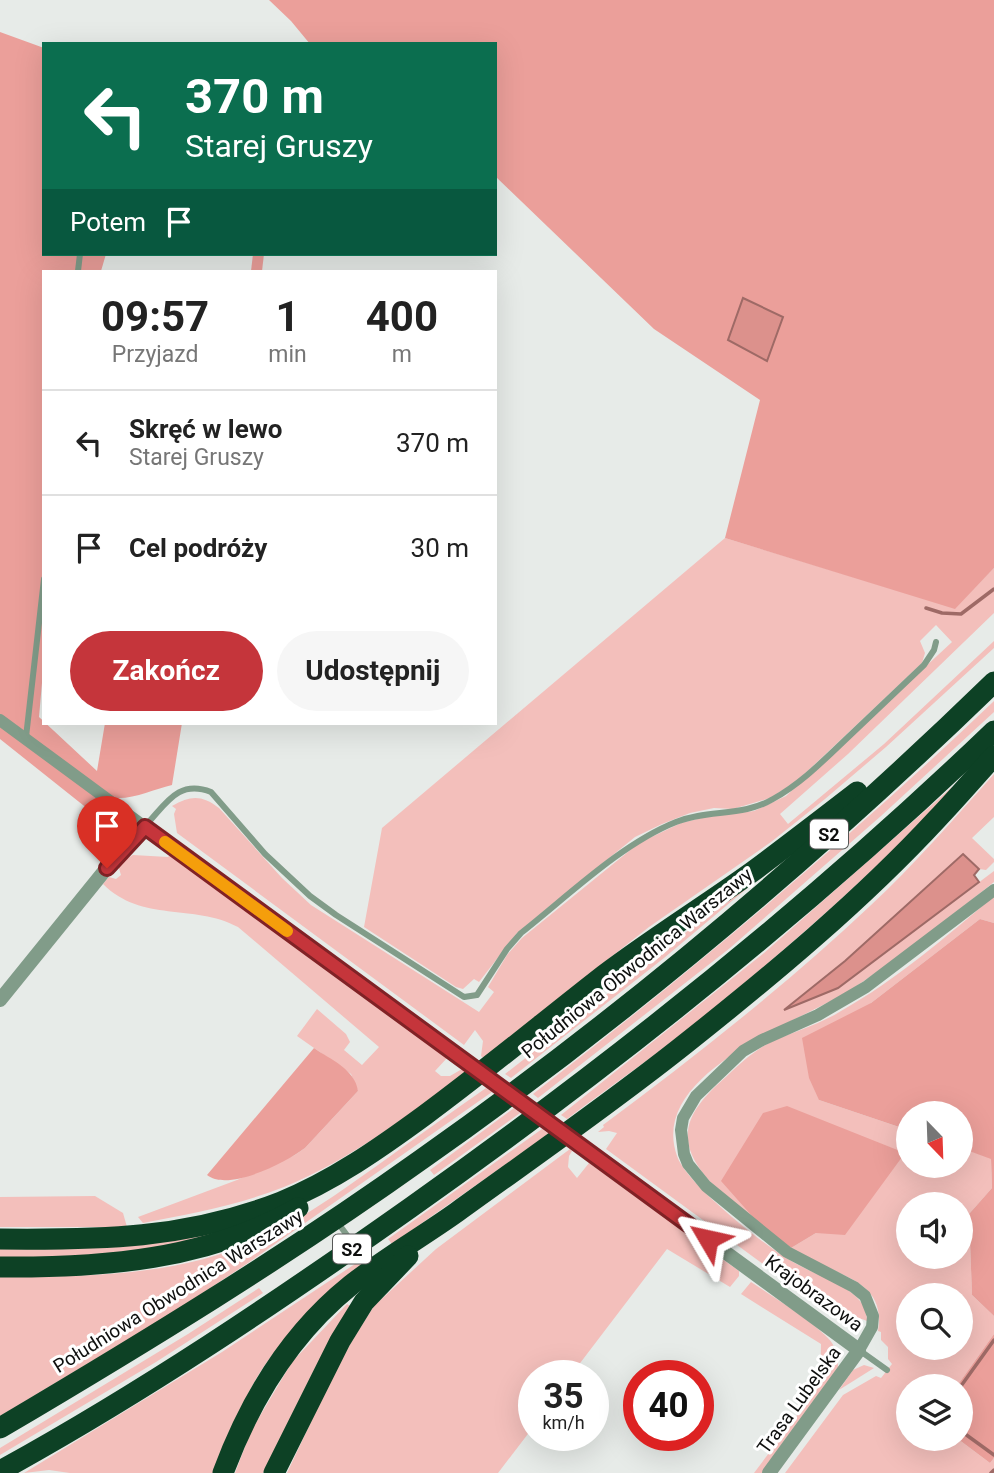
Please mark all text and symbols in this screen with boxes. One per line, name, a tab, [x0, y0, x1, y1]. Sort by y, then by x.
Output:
text: 370 m	[185, 68, 324, 125]
icon: left	[70, 70, 161, 161]
text: Starej Gruszy	[185, 127, 373, 165]
icon: arrive	[160, 203, 198, 241]
text: Potem	[70, 207, 146, 237]
text: 09:57	[101, 292, 209, 341]
text: 1	[275, 292, 300, 341]
text: 400	[366, 292, 438, 341]
text: Przyjazd	[112, 341, 199, 368]
text: min	[268, 341, 307, 368]
text: m	[392, 341, 412, 368]
text: Skręć w lewo	[129, 414, 282, 444]
icon: left	[70, 424, 108, 462]
text: 370 m	[396, 428, 469, 458]
text: Starej Gruszy	[129, 444, 264, 471]
icon: arrive	[70, 529, 108, 567]
text: Cel podróży	[129, 533, 267, 563]
text: 30 m	[411, 533, 469, 563]
button: Zakończ	[70, 631, 263, 711]
button: Udostępnij	[277, 631, 469, 711]
pin	[77, 796, 137, 868]
icon: arrive	[88, 807, 126, 845]
road number: S2	[810, 820, 848, 848]
street label: Południowa Obwodnica Warszawy	[517, 863, 757, 1063]
north arrow	[896, 1101, 973, 1178]
map controls	[896, 1101, 973, 1451]
button: sound	[896, 1192, 973, 1269]
position arrow	[671, 1202, 745, 1276]
street label: Południowa Obwodnica Warszawy	[49, 1204, 307, 1378]
road number: S2	[333, 1234, 371, 1264]
street label: Krajobrazowa	[761, 1250, 867, 1336]
button: search	[896, 1283, 973, 1360]
street label: Trasa Lubelska	[752, 1342, 846, 1458]
speed limit sign: 40	[623, 1360, 714, 1451]
button: layers	[896, 1374, 973, 1451]
text: 35	[543, 1376, 584, 1417]
text: km/h	[542, 1412, 585, 1433]

